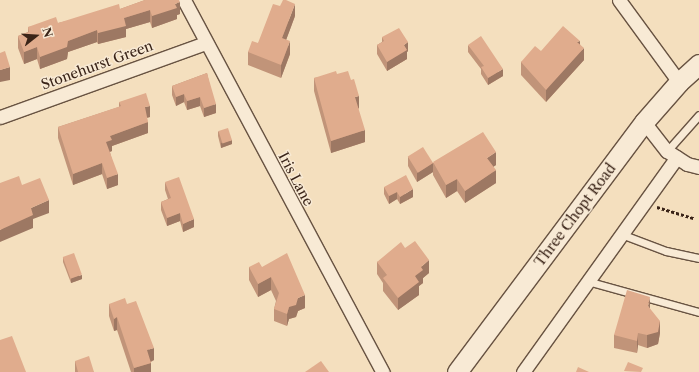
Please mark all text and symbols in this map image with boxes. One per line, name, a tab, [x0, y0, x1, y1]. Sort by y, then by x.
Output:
north arrow	[16, 16, 56, 56]
text: N	[39, 26, 56, 39]
street label: Stonehurst Green	[39, 37, 155, 93]
street label: Iris Lane	[275, 149, 317, 209]
street label: Three Chopt Road	[531, 160, 619, 270]

